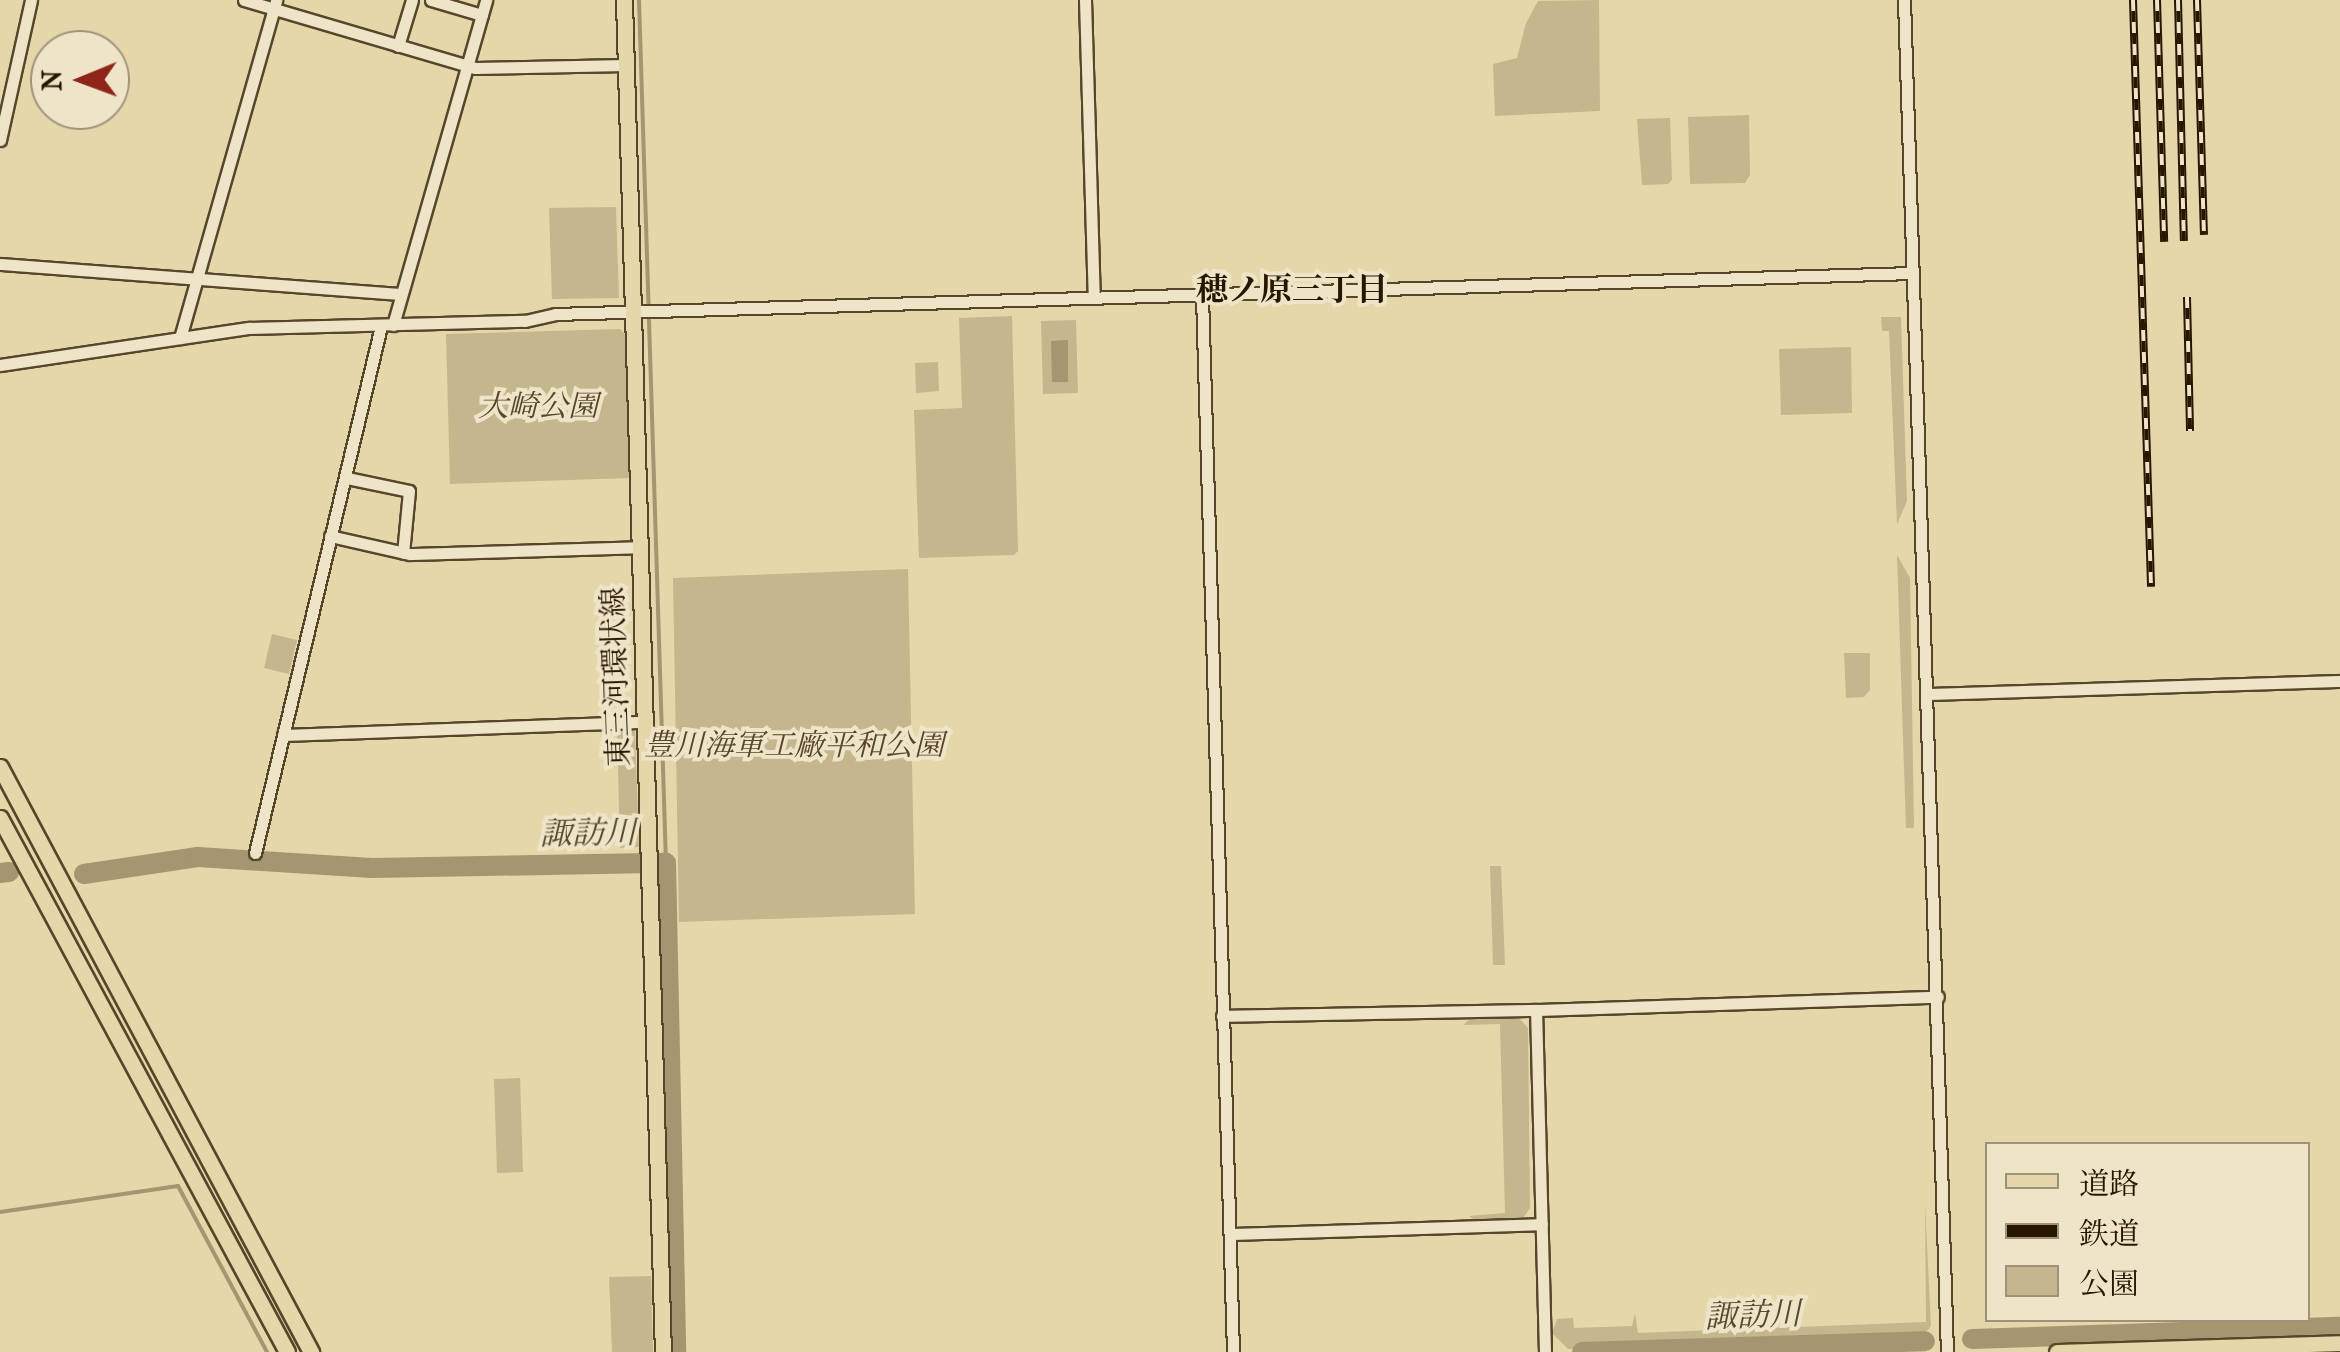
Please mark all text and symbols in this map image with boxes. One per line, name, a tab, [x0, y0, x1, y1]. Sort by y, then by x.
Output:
north arrow	[30, 30, 130, 130]
text: N	[35, 70, 68, 91]
district label: 穂ノ原三丁目	[1196, 271, 1388, 309]
park label: 大崎公園	[478, 389, 598, 425]
street label: 東三河環状線	[596, 586, 638, 768]
park label: 豊川海軍工廠平和公園	[644, 728, 944, 764]
water label: 諏訪川	[540, 814, 636, 854]
legend	[1985, 1142, 2310, 1322]
text: 道路	[2079, 1167, 2139, 1202]
text: 鉄道	[2079, 1217, 2139, 1252]
text: 公園	[2079, 1267, 2139, 1302]
water label: 諏訪川	[1704, 1295, 1802, 1337]

